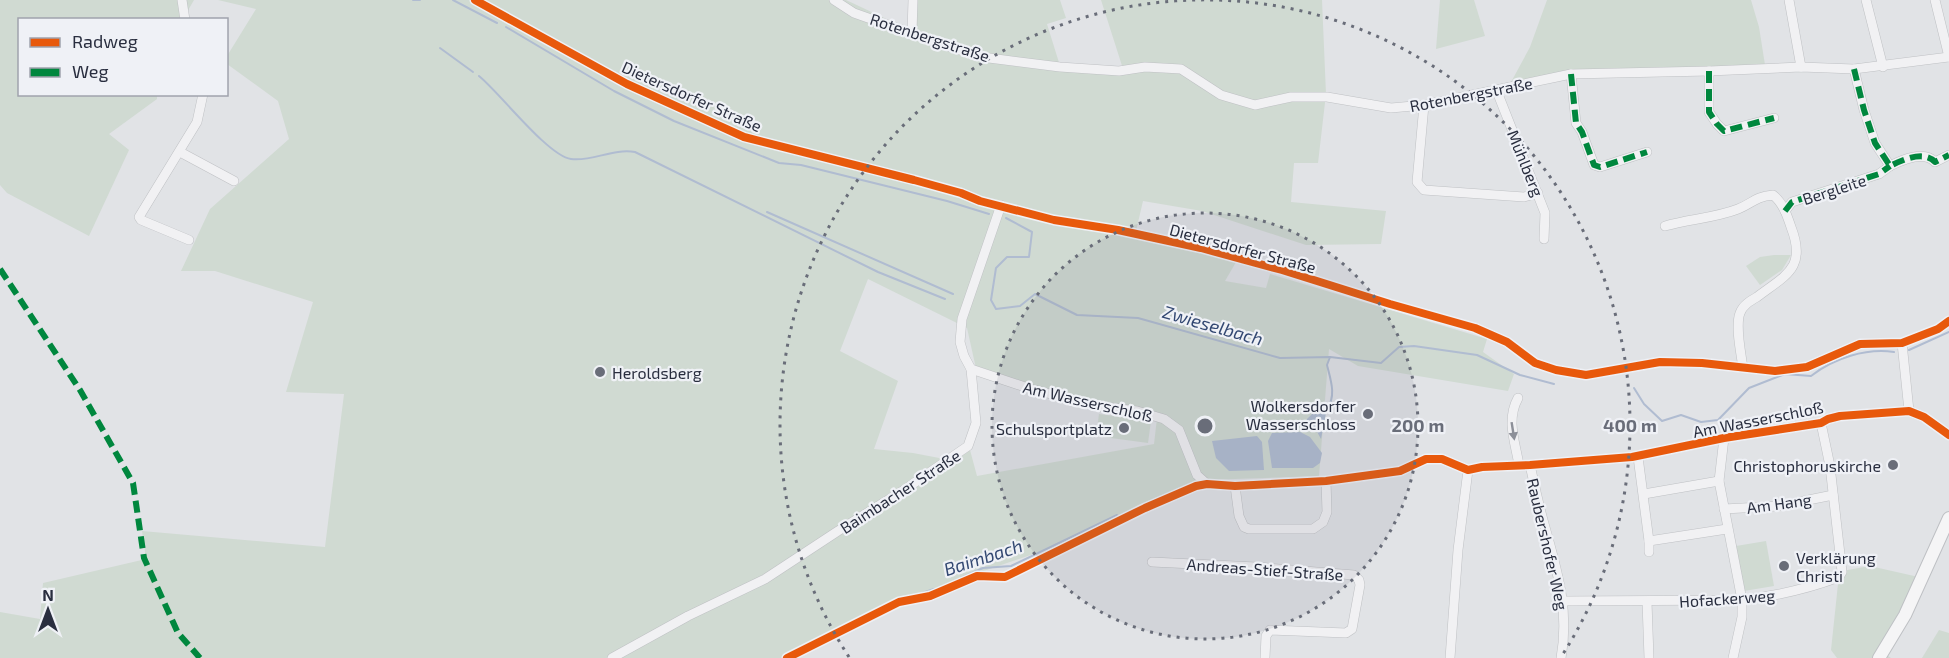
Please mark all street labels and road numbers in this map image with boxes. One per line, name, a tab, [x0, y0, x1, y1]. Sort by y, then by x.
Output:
street label: Rotenbergstraße	[868, 9, 992, 65]
street label: Dietersdorfer Straße	[619, 57, 765, 135]
street label: Rotenbergstraße	[1408, 73, 1534, 115]
street label: Mühlberg	[1504, 127, 1548, 199]
street label: Bergleite	[1800, 170, 1868, 208]
street label: Dietersdorfer Straße	[1168, 219, 1318, 277]
street label: Am Wasserschloß	[1021, 377, 1155, 425]
street label: Am Wasserschloß	[1691, 397, 1825, 441]
street label: Baimbacher Straße	[836, 445, 964, 537]
street label: Raubershofer Weg	[1524, 476, 1572, 612]
street label: Am Hang	[1745, 489, 1813, 517]
street label: Andreas-Stief-Straße	[1186, 554, 1344, 584]
street label: Hofackerweg	[1678, 585, 1776, 611]

